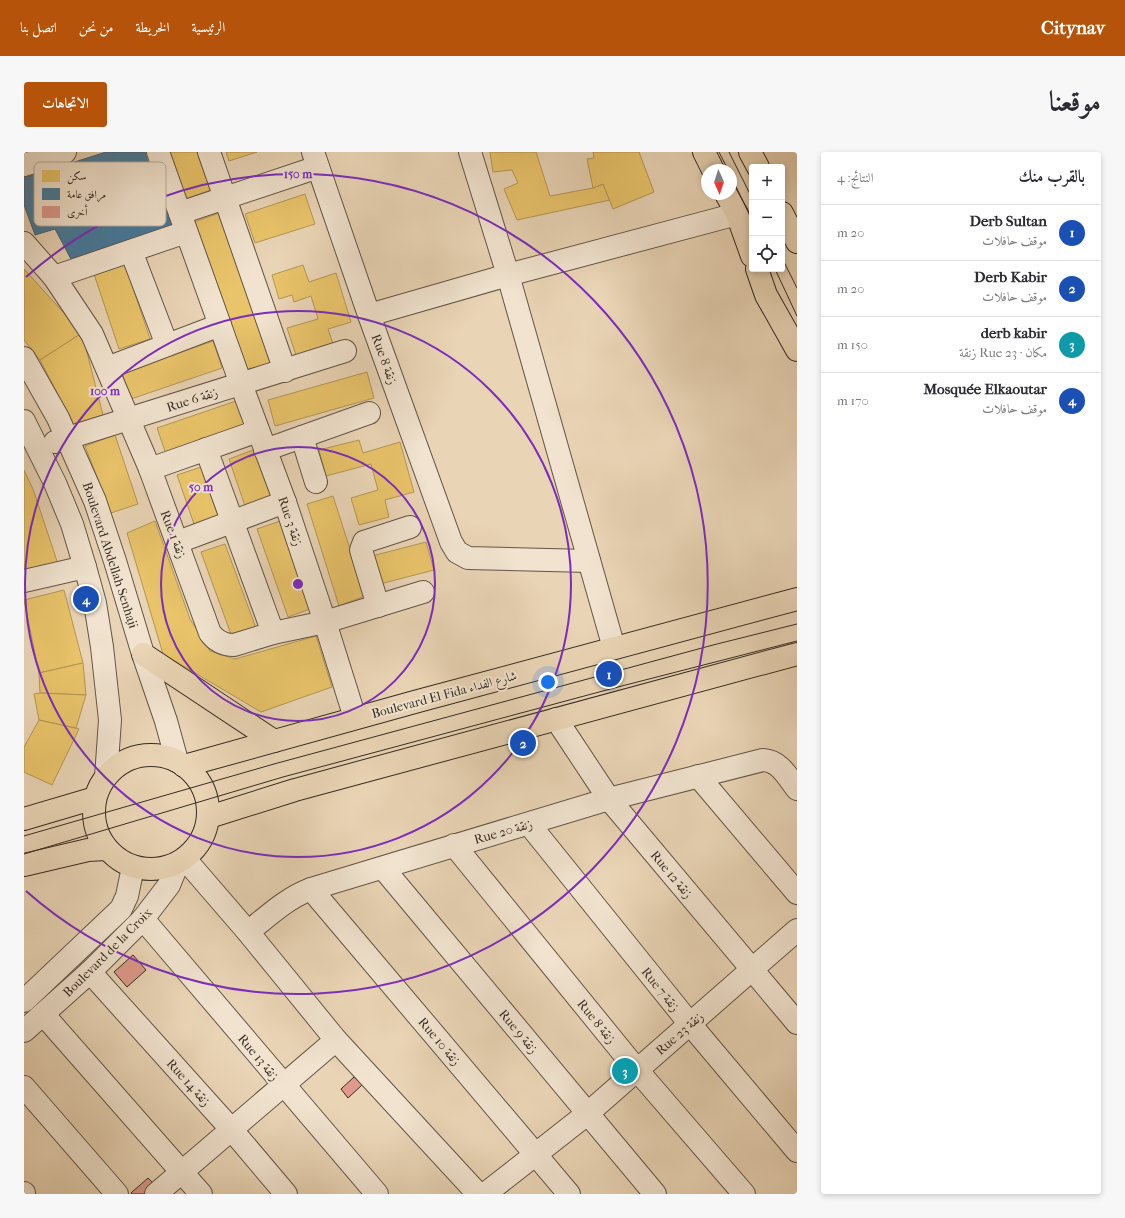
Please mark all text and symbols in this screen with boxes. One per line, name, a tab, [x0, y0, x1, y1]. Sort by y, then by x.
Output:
text: Citynav	[1041, 17, 1105, 39]
text: اتصل بنا	[20, 19, 57, 36]
text: من نحن	[79, 19, 114, 36]
text: الخريطة	[136, 19, 170, 36]
text: الرئيسية	[192, 19, 225, 36]
button: الاتجاهات	[24, 82, 107, 127]
text: موقعنا	[1049, 85, 1101, 118]
legend	[34, 162, 166, 226]
north arrow	[701, 164, 737, 200]
map controls	[749, 164, 785, 272]
button: +	[749, 164, 785, 200]
text: بالقرب منك	[1019, 166, 1085, 186]
text: 150 m	[284, 167, 313, 181]
text: سكن	[67, 170, 86, 185]
text: النتائج: 4	[837, 170, 873, 185]
text: مرافق عامة	[67, 188, 106, 202]
button: −	[749, 200, 785, 236]
text: أخرى	[67, 204, 88, 219]
text: Derb Sultan	[969, 212, 1047, 230]
text: 20 m	[837, 225, 864, 240]
text: 1	[1070, 225, 1074, 240]
text: موقف حافلات	[982, 233, 1047, 248]
button: locate	[749, 236, 785, 272]
text: Derb Kabir	[974, 268, 1047, 286]
text: 20 m	[837, 281, 864, 296]
text: 2	[1069, 281, 1075, 296]
text: موقف حافلات	[982, 289, 1047, 304]
text: derb kabir	[981, 324, 1047, 342]
street label: Rue 8 زنقة	[368, 332, 401, 387]
text: 150 m	[837, 337, 868, 352]
text: 3	[1069, 337, 1075, 352]
text: مكان · Rue 23 زنقة	[959, 345, 1047, 360]
text: Mosquée Elkaoutar	[924, 380, 1047, 398]
text: 100 m	[90, 384, 121, 398]
street label: Rue 6 زنقة	[165, 384, 220, 416]
text: 170 m	[837, 393, 869, 408]
text: 4	[1068, 393, 1076, 408]
text: موقف حافلات	[982, 401, 1047, 416]
street label: Boulevard Abdellah Senhaji	[80, 480, 141, 630]
text: 50 m	[189, 480, 214, 494]
street label: Rue 3 زنقة	[274, 494, 306, 548]
street label: Rue 1 زنقة	[157, 508, 190, 561]
centre of rings	[291, 577, 305, 591]
pin: 4	[73, 584, 99, 614]
pin: 1	[596, 659, 622, 689]
street label: Boulevard El Fida شارع الفداء	[370, 668, 520, 725]
your location	[538, 672, 558, 692]
pin: 2	[510, 728, 536, 758]
street label: Rue 20 زنقة	[472, 816, 534, 848]
street label: Rue 12 زنقة	[647, 848, 696, 902]
street label: Boulevard de la Croix	[60, 905, 155, 1000]
street label: Rue 7 زنقة	[638, 964, 683, 1015]
street label: Rue 8 زنقة	[573, 996, 619, 1047]
street label: Rue 9 زنقة	[495, 1006, 541, 1057]
street label: Rue 23 زنقة	[653, 1009, 707, 1059]
street label: Rue 10 زنقة	[415, 1014, 464, 1069]
street label: Rue 13 زنقة	[234, 1031, 282, 1084]
street label: Rue 14 زنقة	[163, 1056, 214, 1110]
pin: 3	[612, 1056, 638, 1086]

